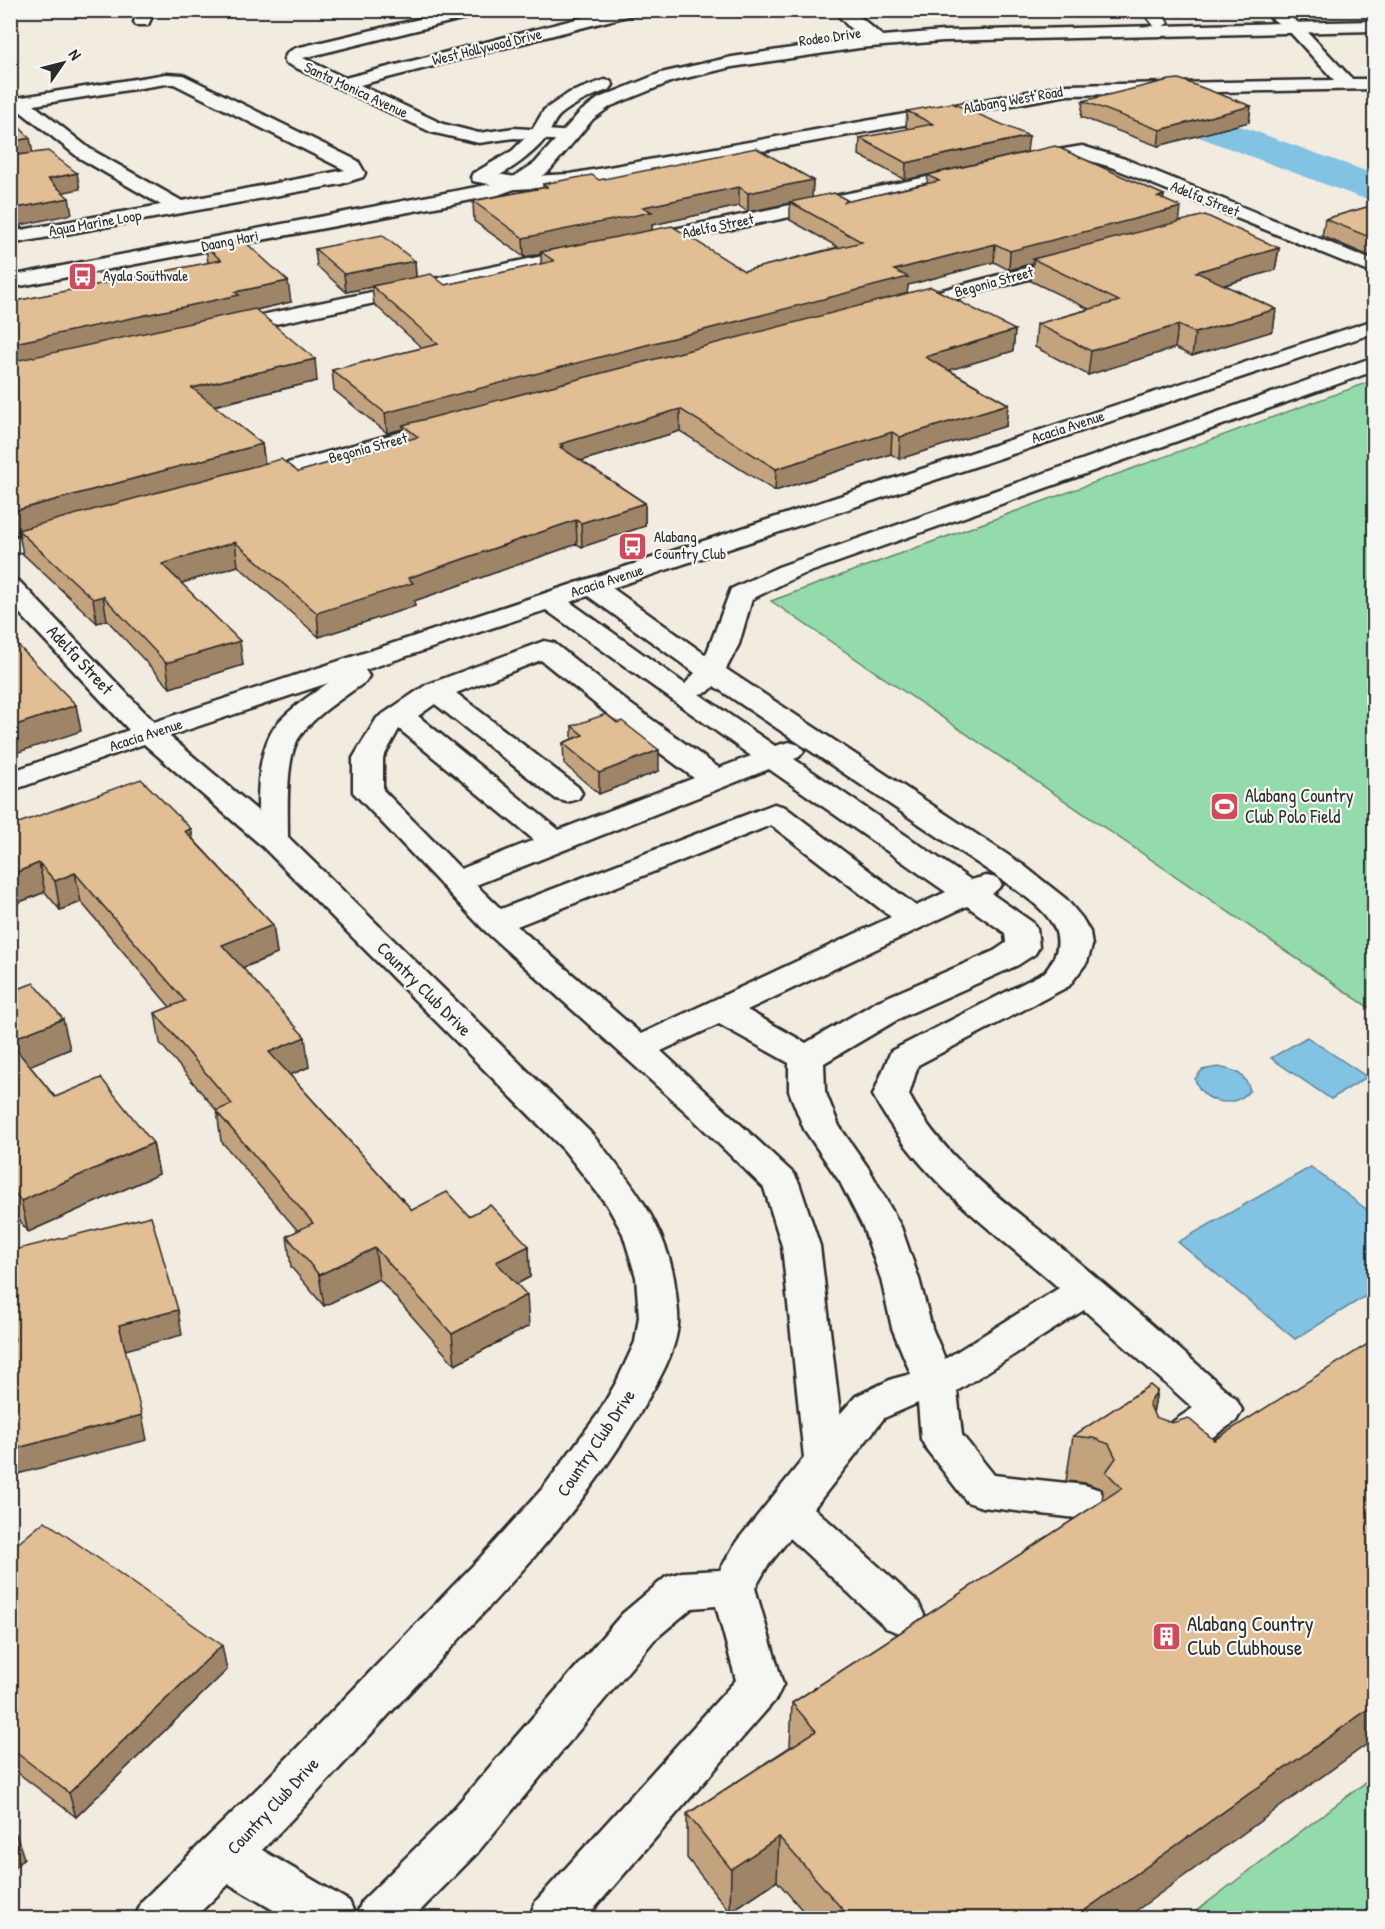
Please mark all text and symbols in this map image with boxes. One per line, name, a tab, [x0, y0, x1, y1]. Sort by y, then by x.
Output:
street label: Rodeo Drive	[798, 22, 862, 51]
street label: West Hollywood Drive	[430, 23, 544, 70]
north arrow	[33, 33, 93, 93]
text: N	[64, 45, 87, 65]
street label: Santa Monica Avenue	[301, 56, 412, 123]
street label: Alabang West Road	[962, 80, 1064, 119]
street label: Adelfa Street	[1168, 175, 1244, 222]
street label: Aqua Marine Loop	[47, 204, 144, 241]
street label: Adelfa Street	[680, 208, 756, 243]
street label: Daang Hari	[200, 225, 260, 256]
bus stop icon: Ayala Southvale	[66, 260, 98, 292]
street label: Begonia Street	[952, 261, 1036, 302]
place label: Ayala Southvale	[103, 265, 188, 286]
street label: Acacia Avenue	[1029, 405, 1107, 448]
street label: Begonia Street	[326, 427, 410, 468]
place label: Alabang Country Club	[654, 526, 726, 564]
bus stop icon: Alabang Country Club	[617, 530, 649, 562]
street label: Acacia Avenue	[568, 559, 646, 602]
street label: Adelfa Street	[41, 619, 120, 701]
street label: Acacia Avenue	[107, 713, 185, 756]
place label: Alabang Country Club Polo Field	[1245, 783, 1354, 829]
sports icon: Alabang Country Club Polo Field	[1208, 790, 1240, 822]
street label: Country Club Drive	[371, 936, 477, 1042]
street label: Country Club Drive	[550, 1384, 641, 1501]
place label: Alabang Country Club Clubhouse	[1187, 1609, 1314, 1662]
building icon: Alabang Country Club Clubhouse	[1150, 1620, 1182, 1652]
street label: Country Club Drive	[221, 1752, 324, 1860]

